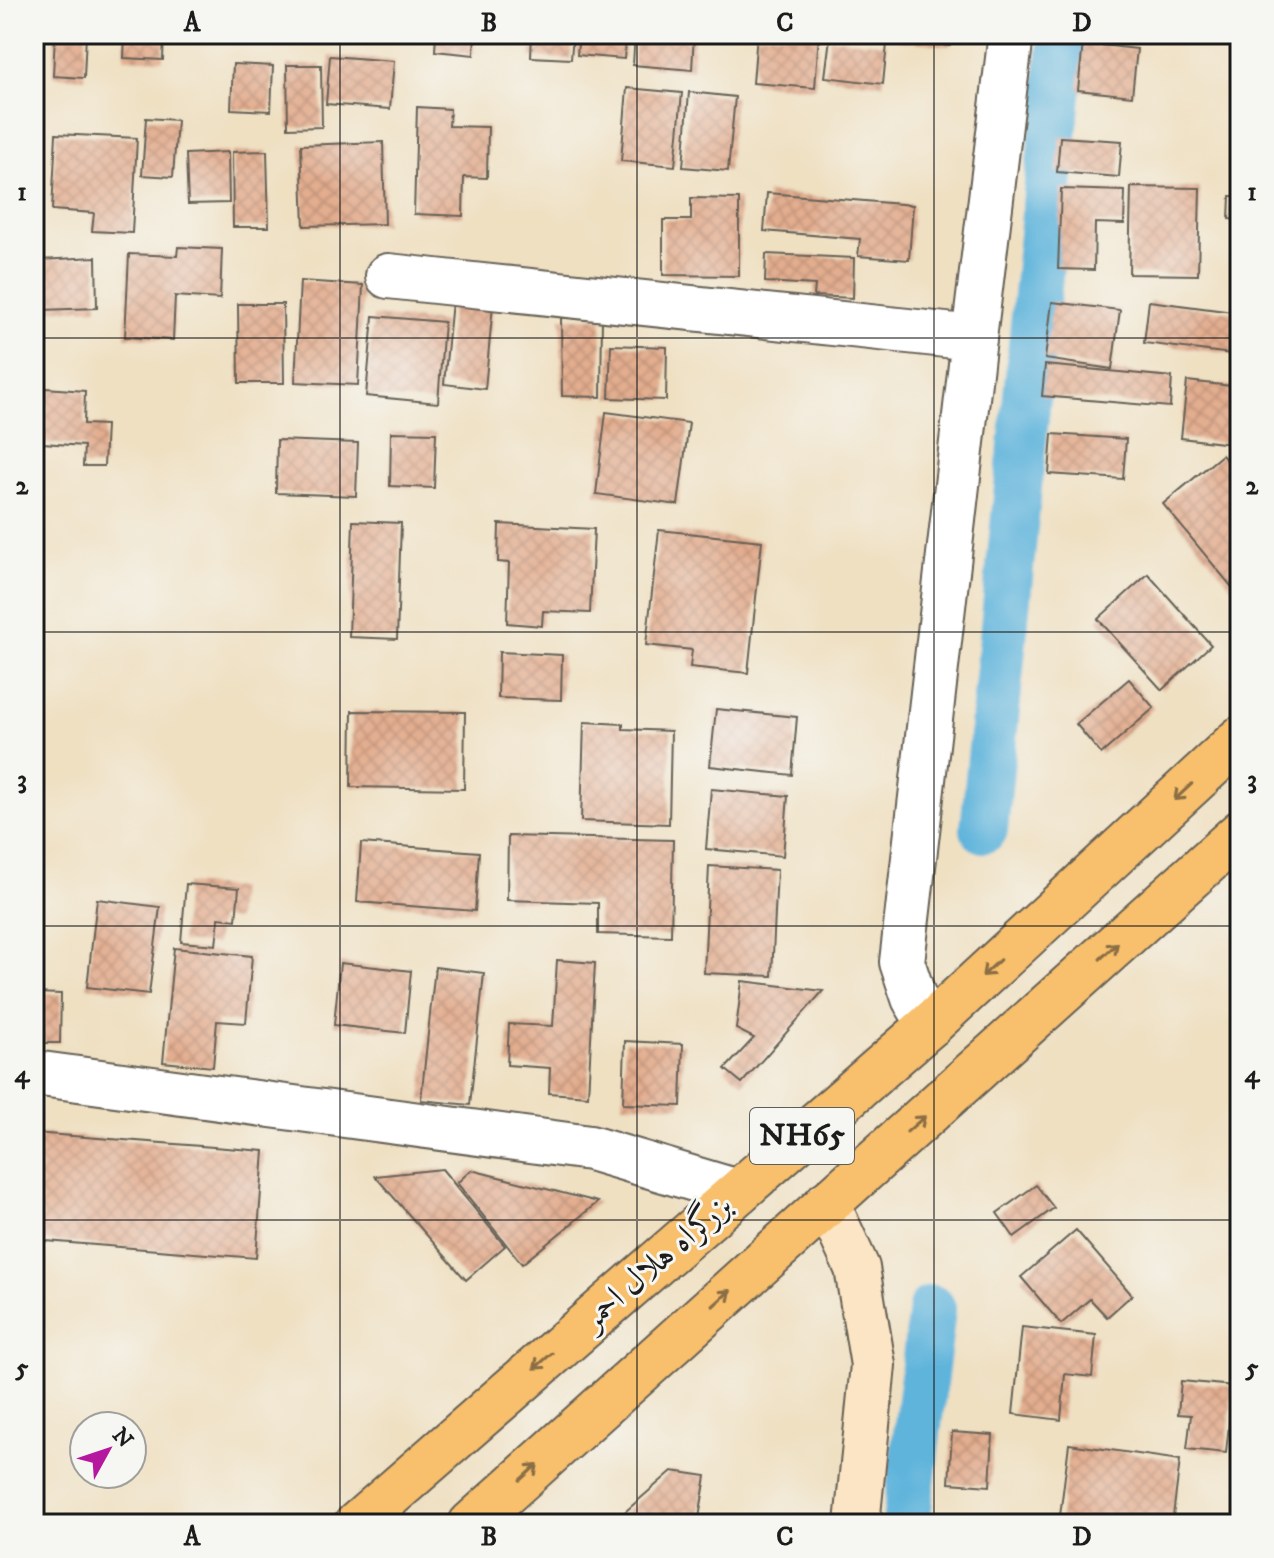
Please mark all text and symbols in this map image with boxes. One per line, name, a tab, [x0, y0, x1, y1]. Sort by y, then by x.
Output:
text: A	[183, 7, 202, 40]
text: B	[481, 7, 497, 40]
text: C	[776, 7, 794, 40]
text: D	[1072, 7, 1092, 40]
text: 1	[17, 176, 27, 209]
text: 1	[1247, 176, 1257, 209]
text: 2	[16, 470, 30, 503]
text: 2	[1246, 470, 1260, 503]
text: 3	[17, 764, 27, 797]
text: 3	[1247, 764, 1257, 797]
one-way arrow	[1173, 783, 1193, 801]
one-way arrow	[1099, 942, 1119, 960]
one-way arrow	[982, 959, 1002, 977]
text: 4	[15, 1058, 31, 1091]
text: 4	[1245, 1058, 1261, 1091]
road number: NH65	[750, 1108, 854, 1164]
one-way arrow	[905, 1116, 925, 1134]
street label: بزرگراه هلال احمر	[569, 1183, 741, 1341]
one-way arrow	[712, 1288, 732, 1307]
text: 5	[15, 1352, 29, 1385]
one-way arrow	[534, 1352, 554, 1370]
text: 5	[1245, 1352, 1259, 1385]
north arrow	[68, 1410, 148, 1490]
text: N	[106, 1423, 138, 1454]
one-way arrow	[519, 1462, 539, 1481]
text: A	[183, 1521, 202, 1554]
text: B	[481, 1521, 497, 1554]
text: C	[776, 1521, 794, 1554]
text: D	[1072, 1521, 1092, 1554]

